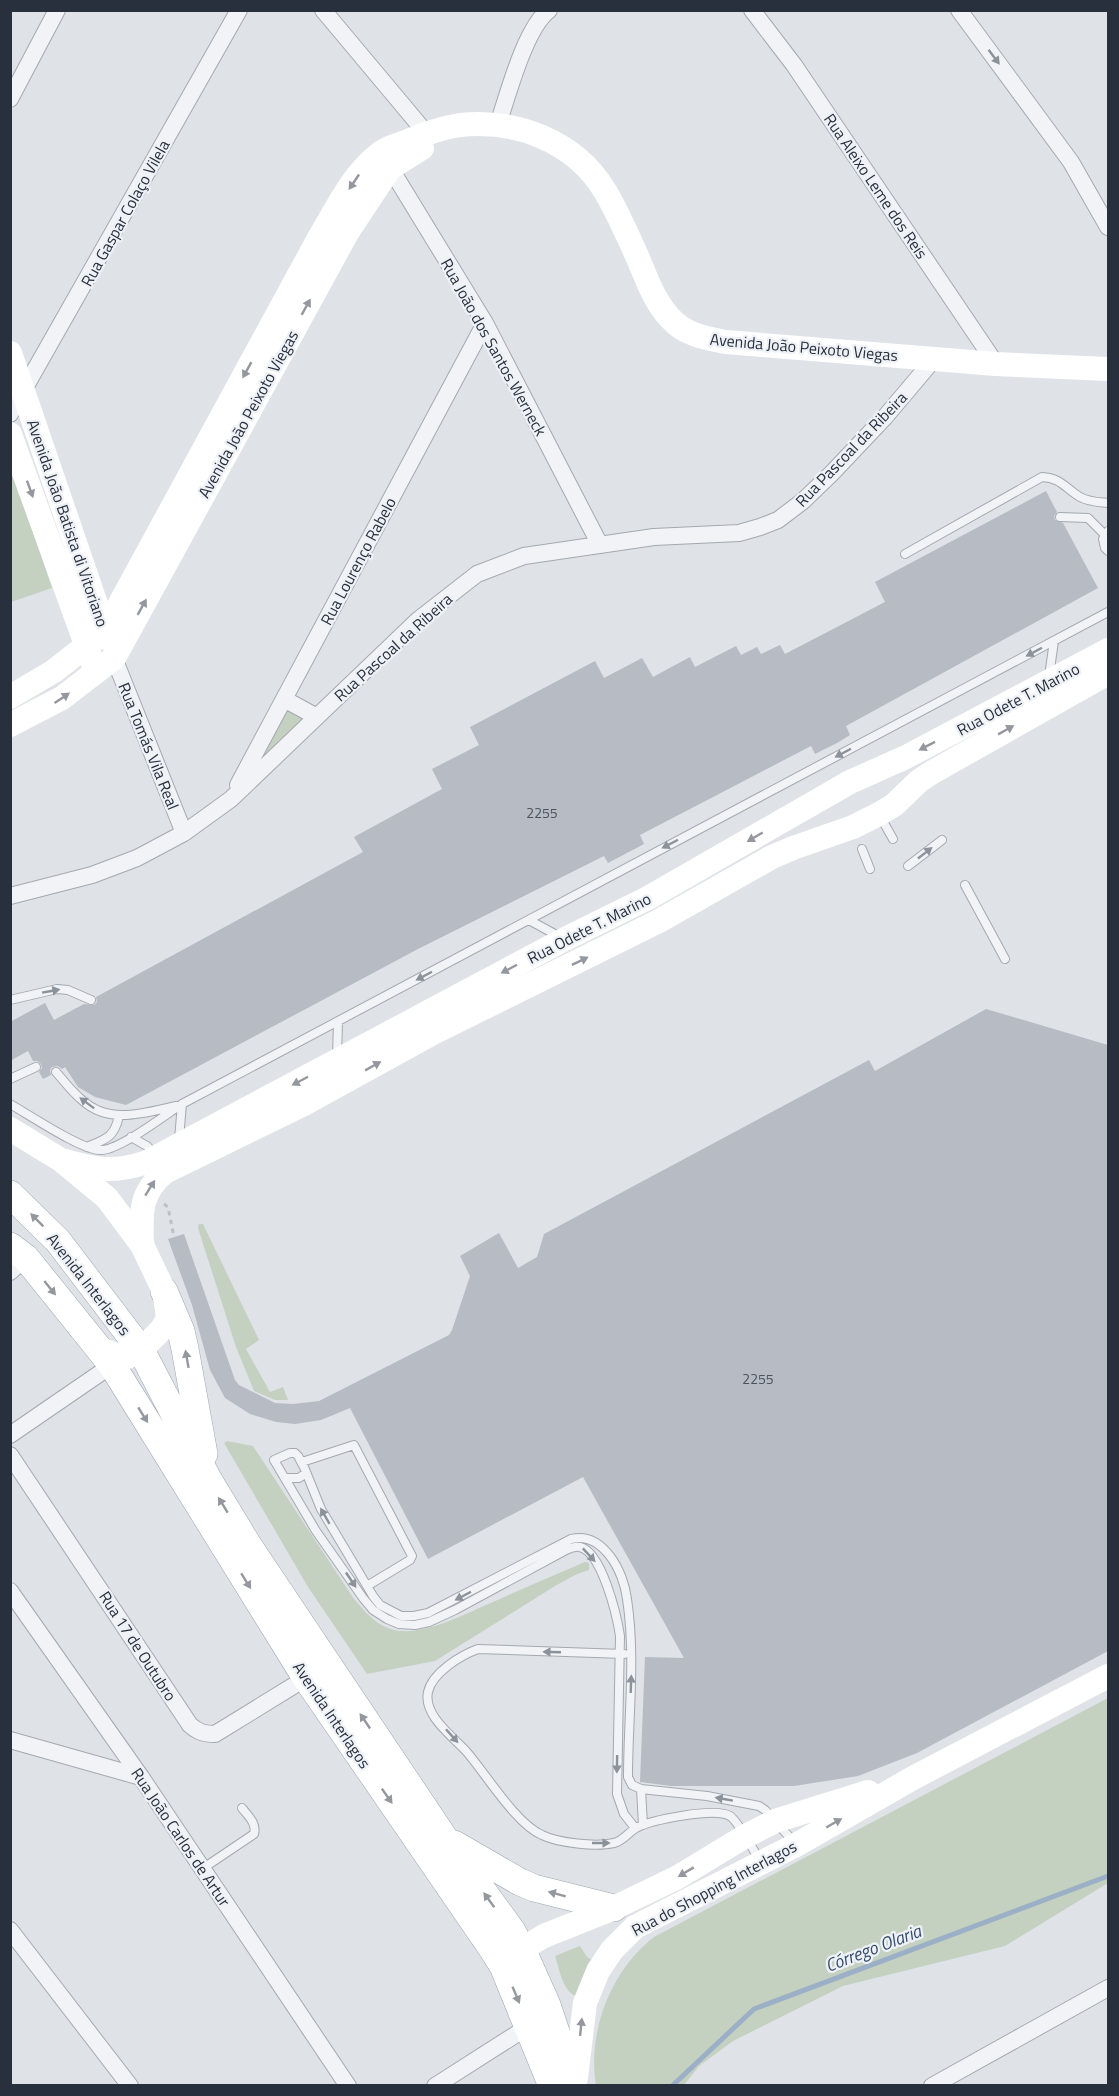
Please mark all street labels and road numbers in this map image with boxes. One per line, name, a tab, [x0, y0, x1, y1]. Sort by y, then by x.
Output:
street label: Rua Aleixo Leme dos Reis	[818, 108, 934, 264]
street label: Rua Gaspar Colaço Vilela	[75, 135, 175, 291]
street label: Rua João dos Santos Werneck	[435, 254, 553, 440]
street label: Avenida João Peixoto Viegas	[192, 326, 304, 502]
street label: Avenida João Peixoto Viegas	[709, 327, 899, 367]
street label: Rua Pascoal da Ribeira	[790, 386, 912, 512]
street label: Avenida João Batista di Vitoriano	[21, 416, 115, 630]
street label: Rua Lourenço Rabelo	[314, 493, 402, 629]
street label: Rua Pascoal da Ribeira	[328, 587, 458, 707]
street label: Rua Odete T. Marino	[952, 656, 1084, 742]
street label: Rua Tomás Vila Real	[113, 679, 185, 813]
street label: Rua Odete T. Marino	[523, 886, 655, 970]
street label: Avenida Interlagos	[41, 1228, 137, 1340]
street label: Rua 17 de Outubro	[93, 1586, 183, 1706]
street label: Avenida Interlagos	[287, 1657, 377, 1773]
street label: Rua João Carlos de Artur	[125, 1763, 237, 1912]
street label: Rua do Shopping Interlagos	[627, 1834, 801, 1942]

